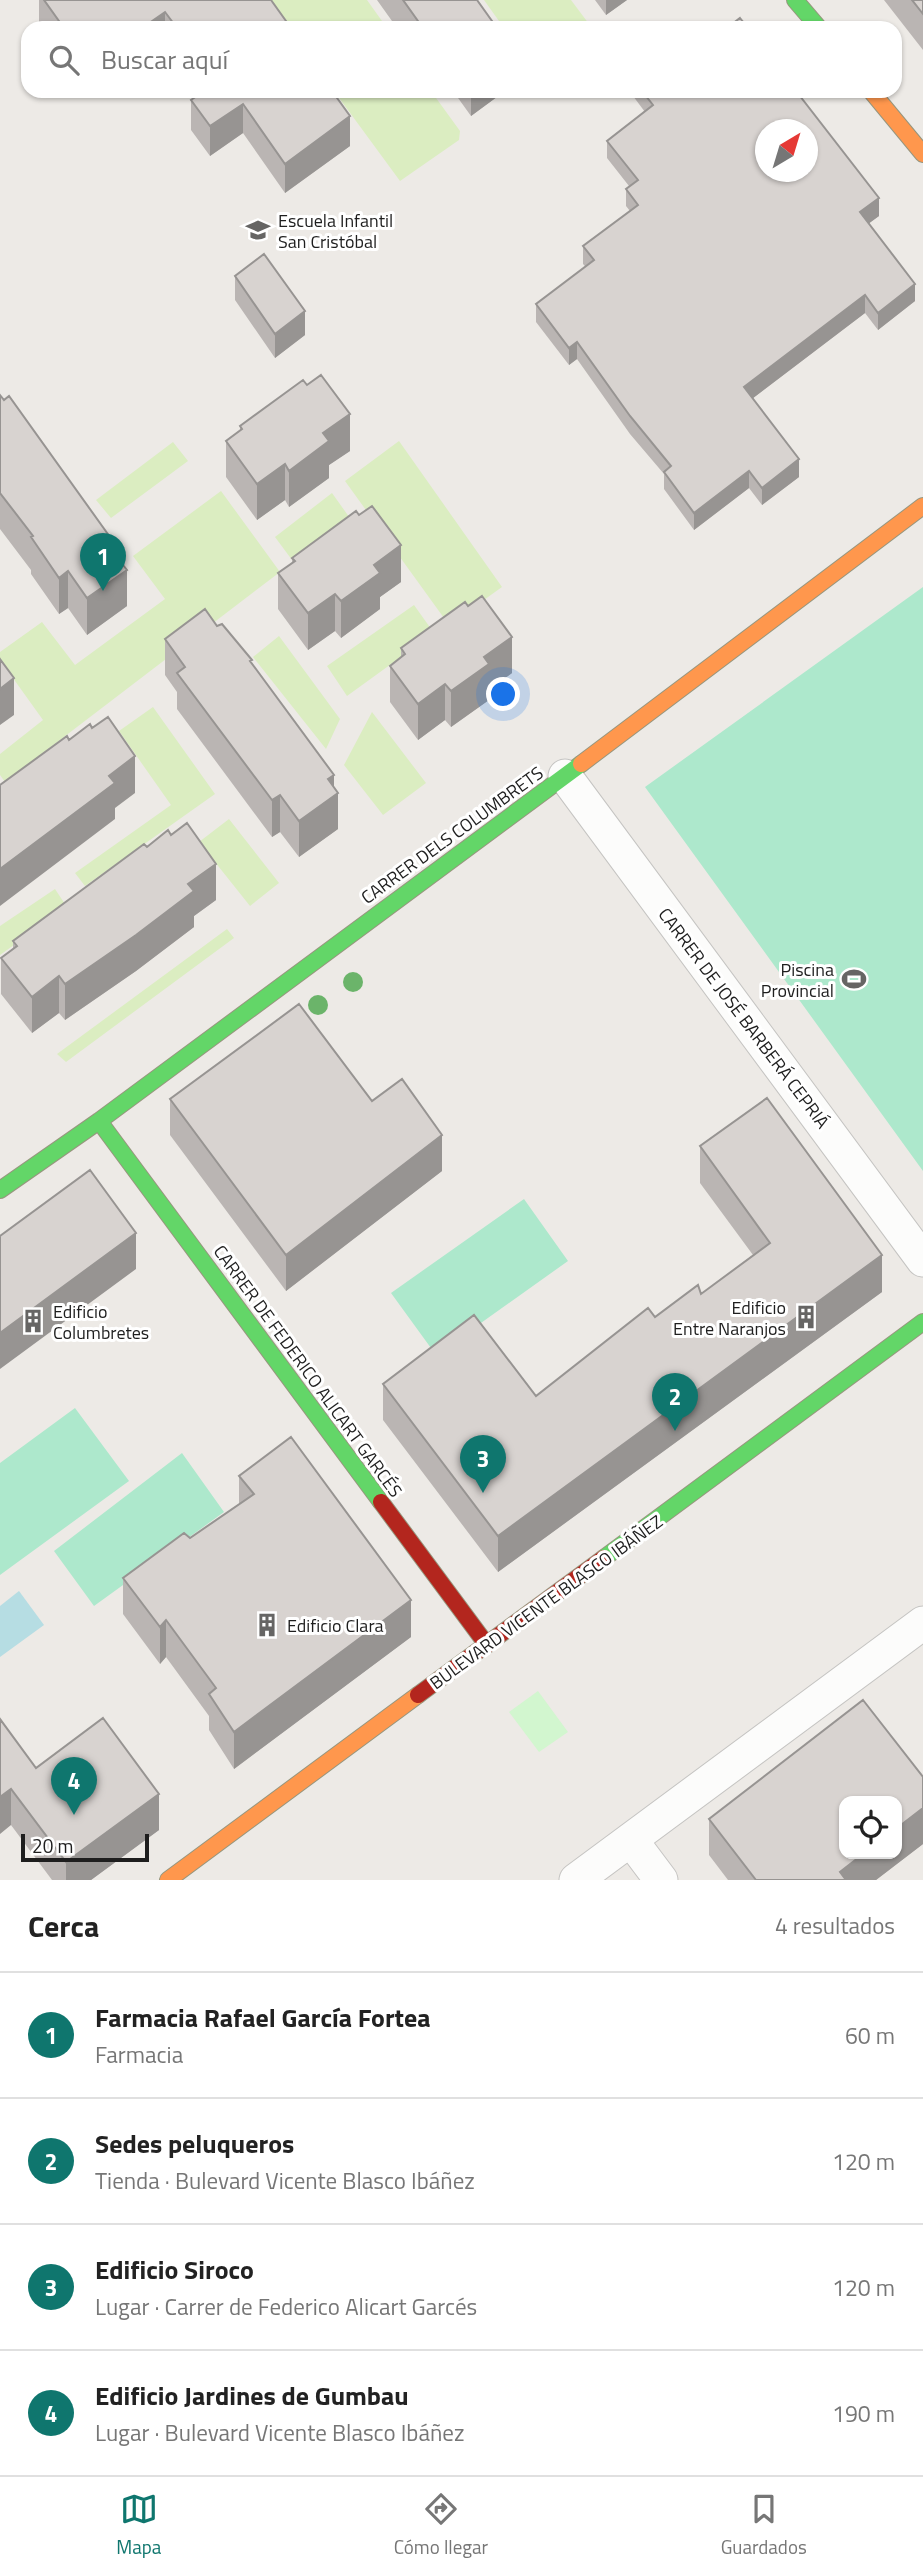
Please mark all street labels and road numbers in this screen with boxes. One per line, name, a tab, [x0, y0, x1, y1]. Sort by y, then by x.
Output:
street label: CARRER DELS COLUMBRETS	[355, 760, 549, 910]
street label: CARRER DE JOSÉ BARBERÁ CEPRIÁ	[652, 902, 836, 1134]
street label: CARRER DE FEDERICO ALICART GARCÉS	[207, 1239, 409, 1503]
street label: BULEVARD VICENTE BLASCO IBÁÑEZ	[424, 1508, 668, 1696]

